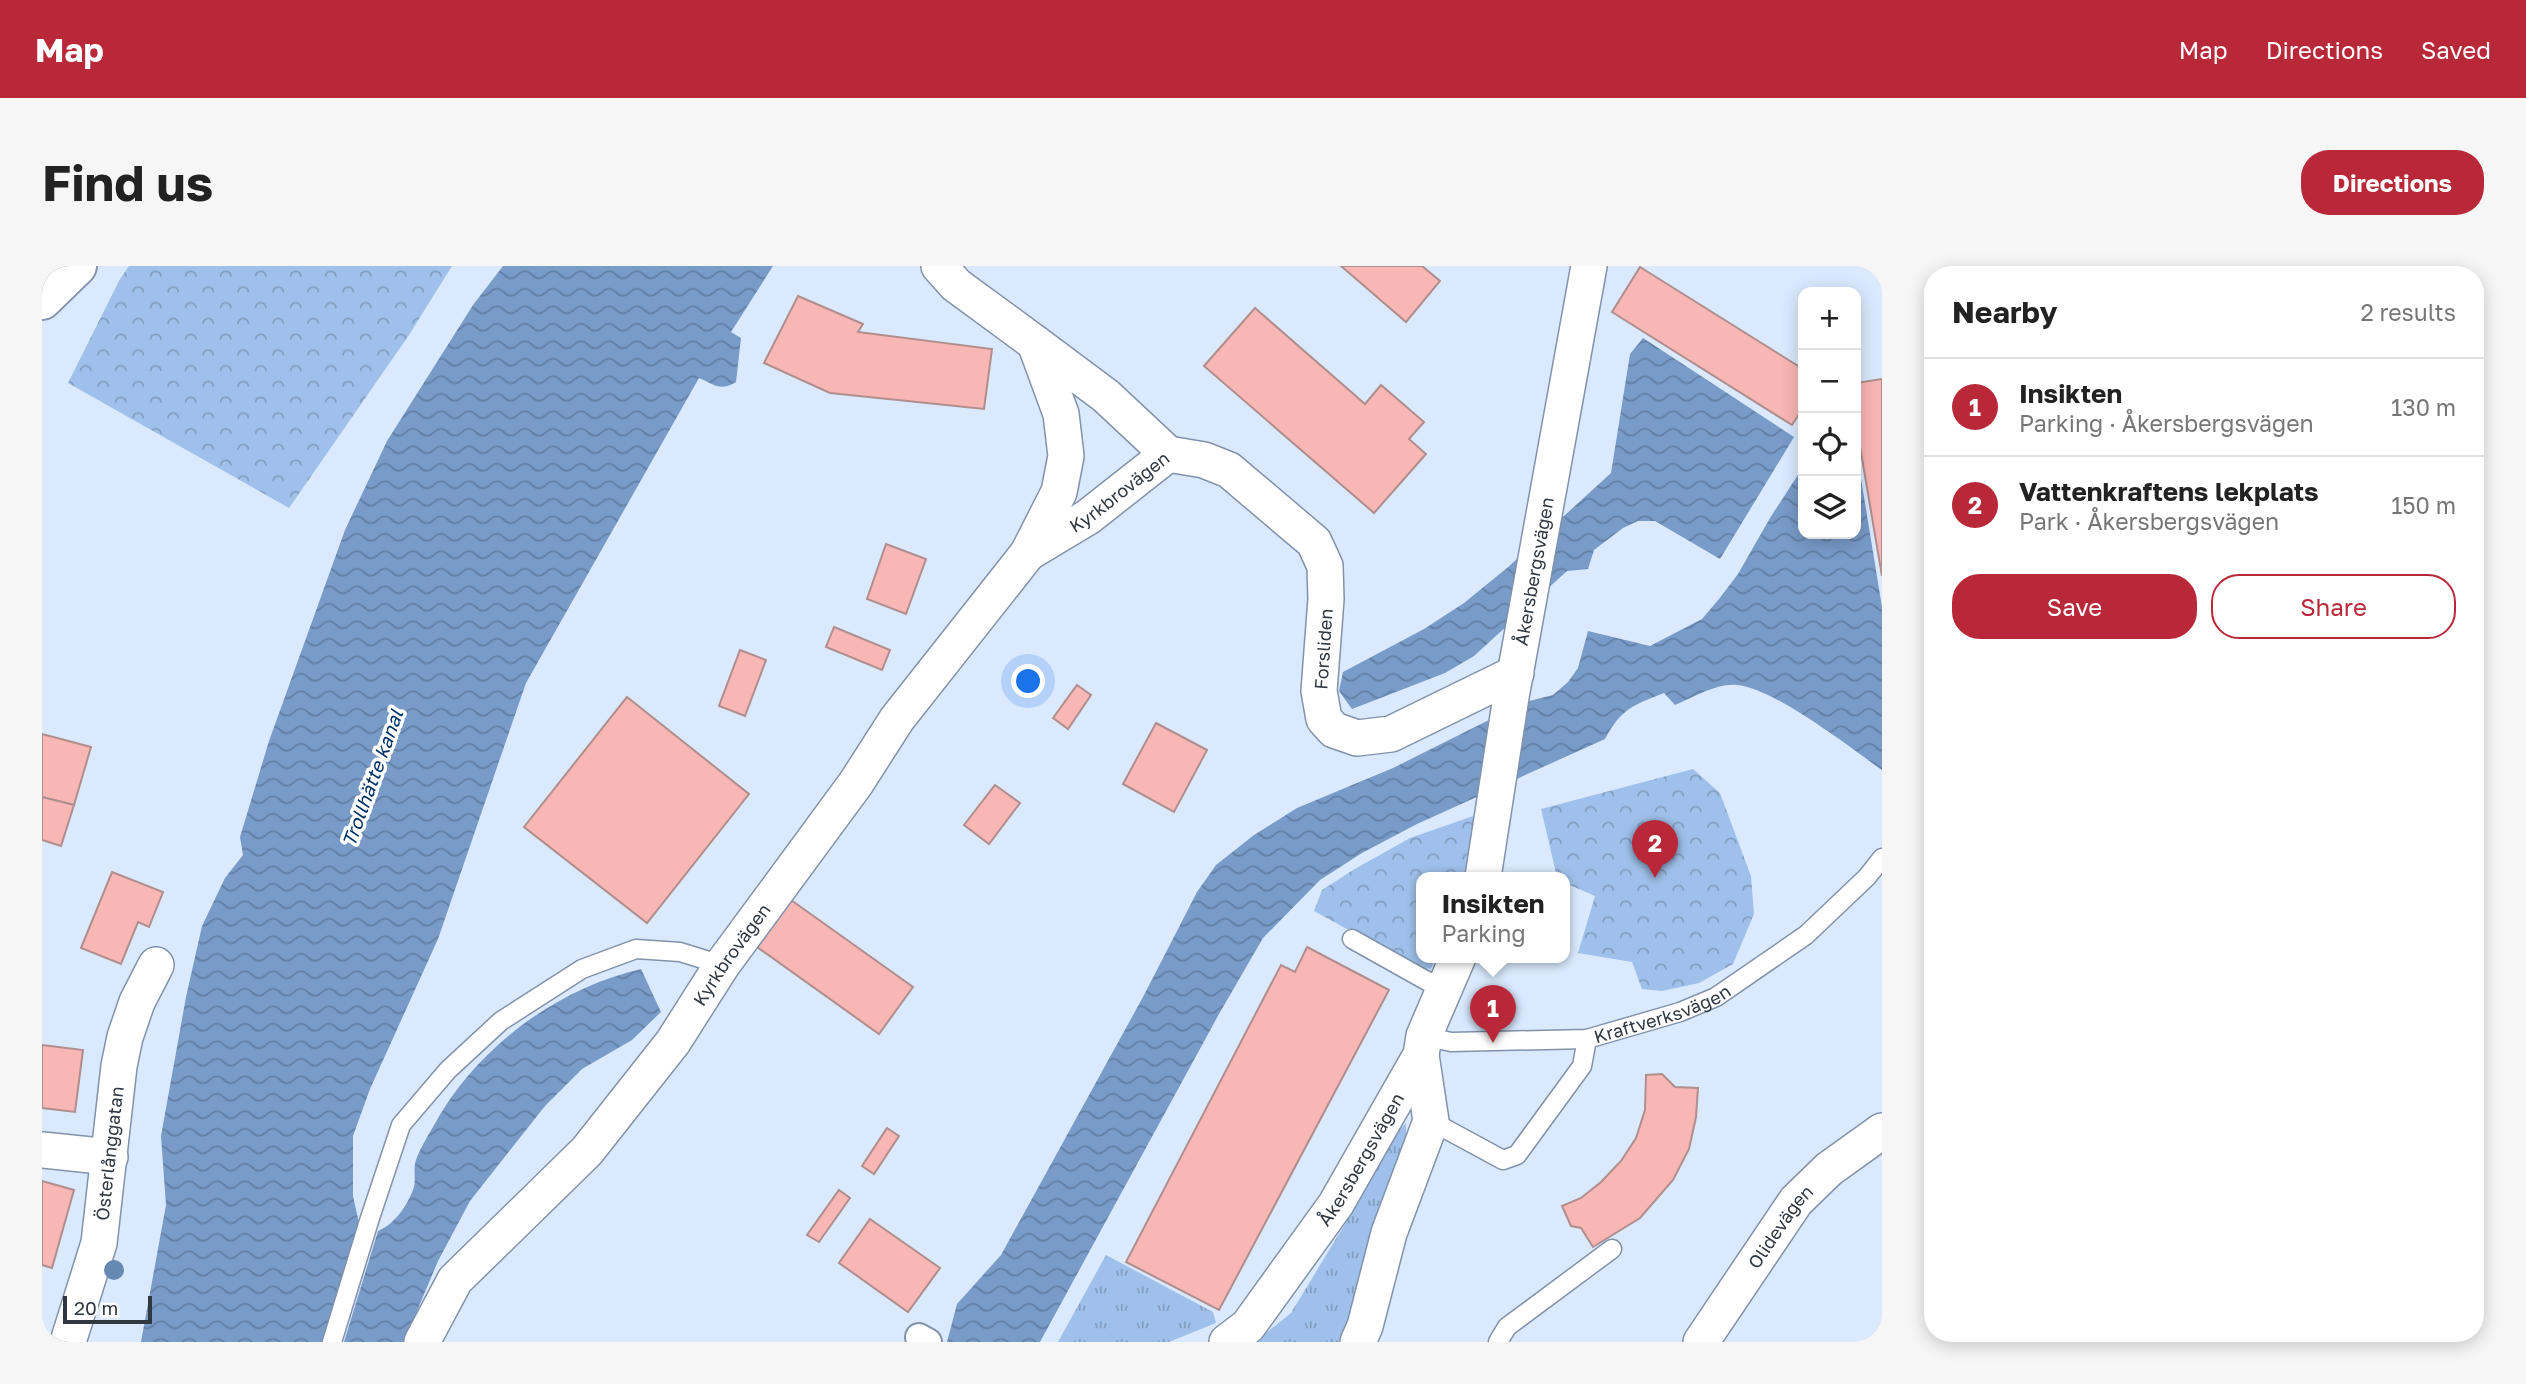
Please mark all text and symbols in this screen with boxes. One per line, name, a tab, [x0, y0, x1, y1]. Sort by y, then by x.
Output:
text: Map	[35, 30, 104, 69]
text: Map	[2179, 35, 2228, 64]
text: Directions	[2266, 35, 2383, 64]
text: Saved	[2421, 35, 2491, 64]
button: Directions	[2301, 150, 2484, 215]
text: Find us	[42, 153, 213, 212]
map controls	[1798, 287, 1861, 539]
button: +	[1798, 287, 1861, 350]
text: Nearby	[1952, 294, 2057, 330]
text: 2 results	[2360, 298, 2456, 326]
button: −	[1798, 350, 1861, 413]
text: Insikten	[2019, 378, 2122, 409]
text: 1	[1969, 393, 1981, 421]
text: 130 m	[2391, 393, 2456, 421]
text: Parking · Åkersbergsvägen	[2019, 409, 2314, 437]
button: locate	[1798, 413, 1861, 476]
street label: Kyrkbrovägen	[1065, 447, 1173, 537]
button: layers	[1798, 476, 1861, 539]
text: Vattenkraftens lekplats	[2019, 476, 2319, 507]
text: 2	[1968, 491, 1982, 519]
text: 150 m	[2391, 491, 2456, 519]
street label: Åkersbergsvägen	[1510, 495, 1558, 647]
text: Park · Åkersbergsvägen	[2019, 507, 2279, 535]
button: Save	[1952, 574, 2197, 639]
button: Share	[2211, 574, 2456, 639]
street label: Forsliden	[1309, 608, 1337, 690]
your location	[1011, 664, 1045, 698]
water label: Trollhätte kanal	[337, 706, 408, 849]
pin: 2	[1632, 820, 1678, 878]
popup	[1416, 872, 1570, 963]
text: Insikten	[1441, 888, 1545, 919]
street label: Kyrkbrovägen	[688, 899, 775, 1010]
text: Parking	[1441, 919, 1526, 947]
street label: Kraftverksvägen	[1591, 979, 1735, 1047]
pin: 1	[1470, 985, 1516, 1043]
street label: Österlånggatan	[91, 1085, 128, 1222]
street label: Åkersbergsvägen	[1313, 1089, 1408, 1230]
street label: Olidevägen	[1743, 1180, 1817, 1273]
scale bar	[63, 1293, 152, 1325]
text: 20 m	[74, 1296, 118, 1319]

